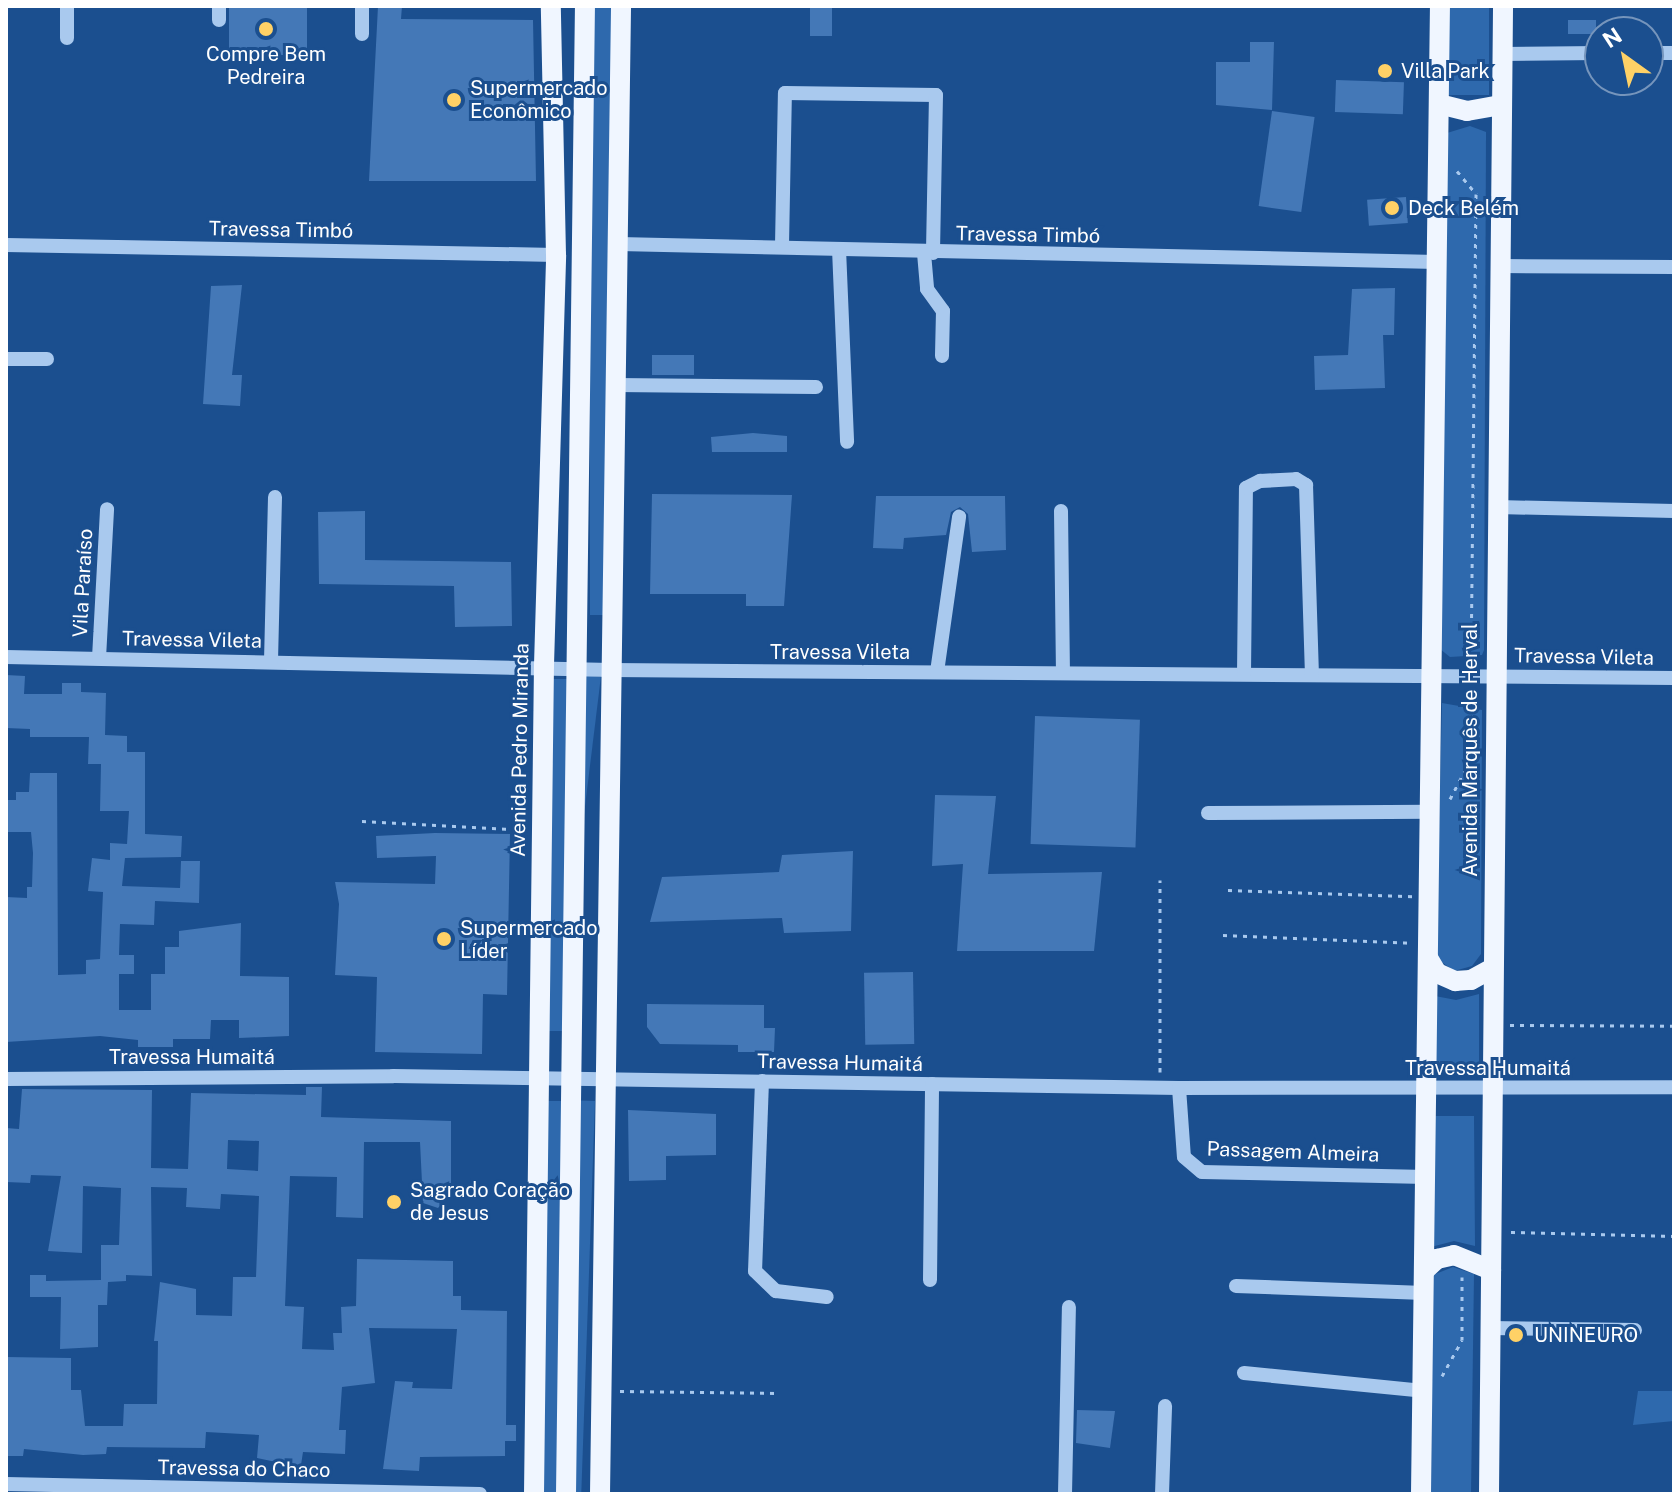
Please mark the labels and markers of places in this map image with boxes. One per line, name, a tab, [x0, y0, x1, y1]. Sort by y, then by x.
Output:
marker: Compre Bem Pedreira	[257, 20, 275, 38]
place label: Compre Bem Pedreira	[206, 42, 326, 89]
place label: Villa Park	[1401, 59, 1490, 83]
marker: Villa Park	[1376, 62, 1394, 80]
place label: Supermercado Econômico	[470, 76, 608, 123]
marker: Supermercado Econômico	[445, 91, 463, 109]
place label: Deck Belém	[1408, 196, 1519, 220]
marker: Deck Belém	[1383, 199, 1401, 217]
place label: Supermercado Líder	[460, 916, 598, 963]
marker: Supermercado Líder	[435, 930, 453, 948]
place label: Sagrado Coração de Jesus	[410, 1178, 570, 1225]
marker: Sagrado Coração de Jesus	[385, 1193, 403, 1211]
place label: UNINEURO	[1534, 1323, 1638, 1347]
marker: UNINEURO	[1505, 1324, 1527, 1346]

